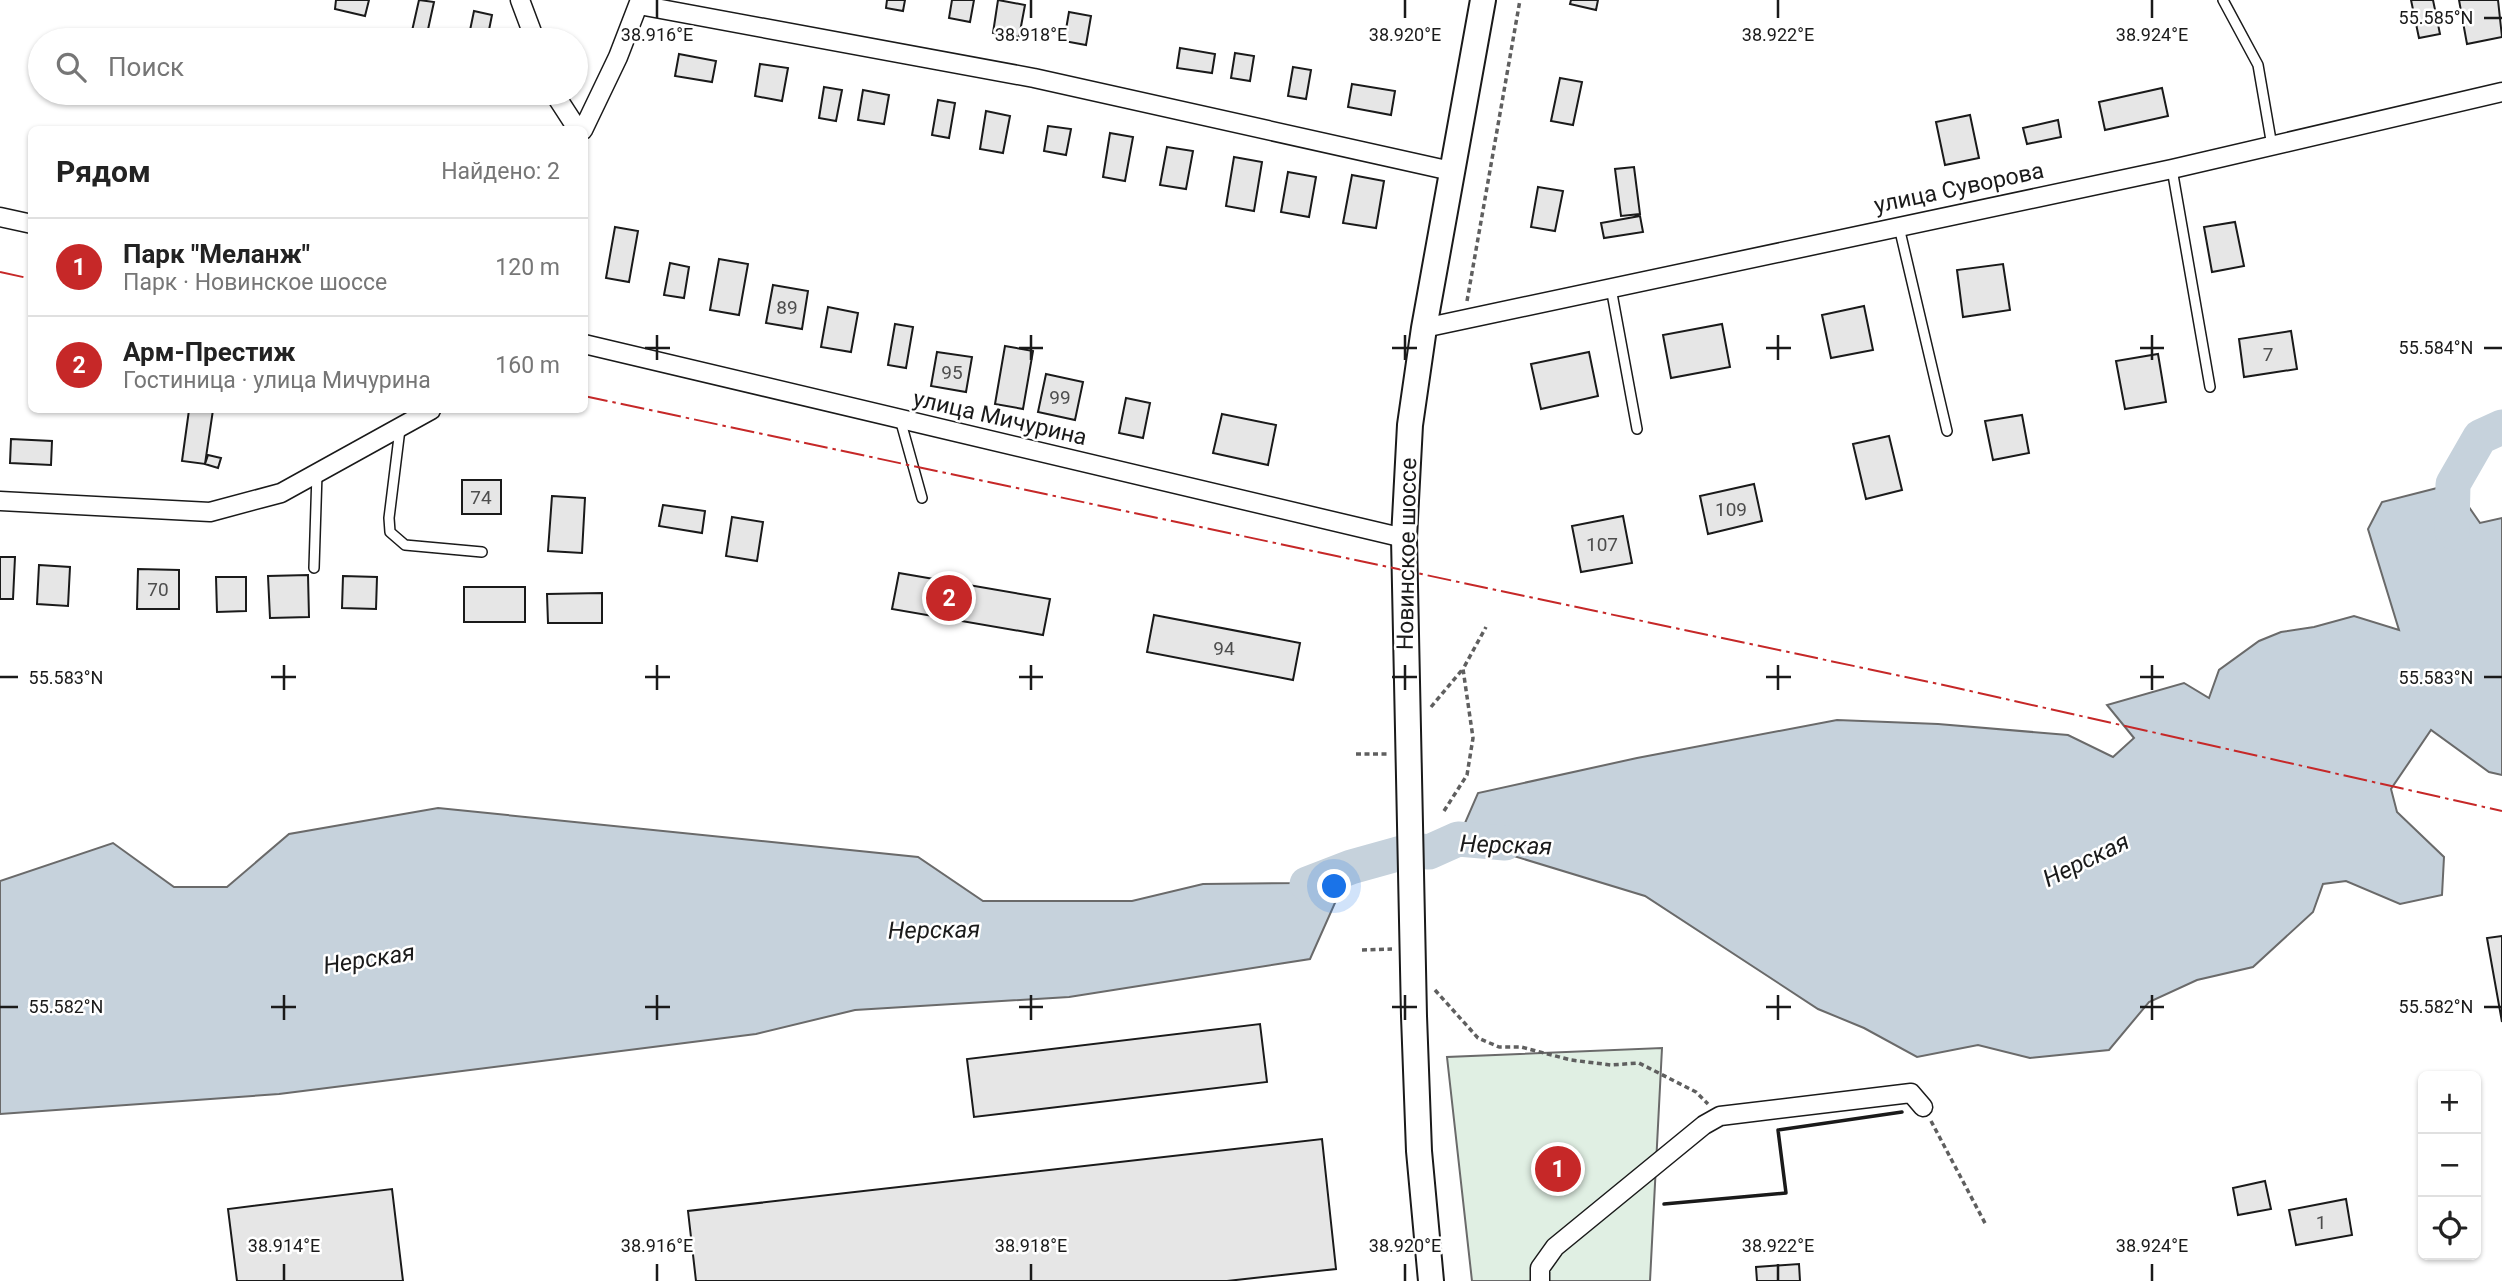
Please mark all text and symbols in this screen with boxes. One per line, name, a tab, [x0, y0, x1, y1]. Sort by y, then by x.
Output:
text: 55.585°N	[2399, 7, 2473, 28]
text: 38.916°E	[621, 24, 693, 45]
text: 38.918°E	[995, 24, 1067, 45]
text: 38.920°E	[1369, 24, 1441, 45]
text: 38.922°E	[1742, 24, 1814, 45]
text: 38.924°E	[2116, 24, 2188, 45]
search box	[28, 28, 588, 105]
icon: search	[52, 48, 90, 86]
text: Поиск	[108, 52, 184, 82]
text: Рядом	[56, 154, 151, 189]
street label: улица Суворова	[1872, 157, 2046, 219]
text: Найдено: 2	[441, 158, 560, 185]
text: Парк "Меланж"	[123, 239, 310, 269]
text: 1	[72, 254, 86, 281]
text: 120 m	[495, 254, 560, 281]
text: Парк · Новинское шоссе	[123, 269, 387, 296]
house number: 89	[776, 296, 798, 319]
text: Арм-Престиж	[123, 337, 296, 367]
text: 55.584°N	[2399, 337, 2473, 358]
house number: 7	[2263, 343, 2273, 366]
text: 2	[72, 352, 86, 379]
text: 160 m	[495, 352, 560, 379]
house number: 95	[941, 361, 963, 384]
text: Гостиница · улица Мичурина	[123, 367, 431, 394]
street label: улица Мичурина	[910, 385, 1090, 451]
house number: 99	[1049, 386, 1071, 409]
street label: Новинское шоссе	[1392, 458, 1422, 650]
house number: 74	[470, 486, 492, 509]
house number: 109	[1715, 498, 1747, 521]
house number: 107	[1586, 533, 1618, 556]
pin: 2	[926, 572, 972, 624]
house number: 70	[147, 578, 169, 601]
house number: 94	[1213, 637, 1235, 660]
text: 55.583°N	[29, 667, 103, 688]
text: 55.583°N	[2399, 667, 2473, 688]
water label: Нерская	[2038, 827, 2134, 893]
water label: Нерская	[1459, 829, 1553, 861]
your location	[1317, 869, 1351, 903]
water label: Нерская	[888, 915, 980, 945]
water label: Нерская	[321, 938, 417, 980]
text: 55.582°N	[29, 996, 103, 1017]
text: 55.582°N	[2399, 996, 2473, 1017]
map controls	[2418, 1071, 2481, 1260]
button: +	[2418, 1071, 2481, 1134]
button: −	[2418, 1134, 2481, 1197]
pin: 1	[1535, 1143, 1581, 1195]
button: locate	[2418, 1197, 2481, 1260]
house number: 1	[2316, 1211, 2326, 1234]
text: 38.914°E	[248, 1235, 320, 1256]
text: 38.916°E	[621, 1235, 693, 1256]
text: 38.918°E	[995, 1235, 1067, 1256]
text: 38.920°E	[1369, 1235, 1441, 1256]
text: 38.922°E	[1742, 1235, 1814, 1256]
text: 38.924°E	[2116, 1235, 2188, 1256]

